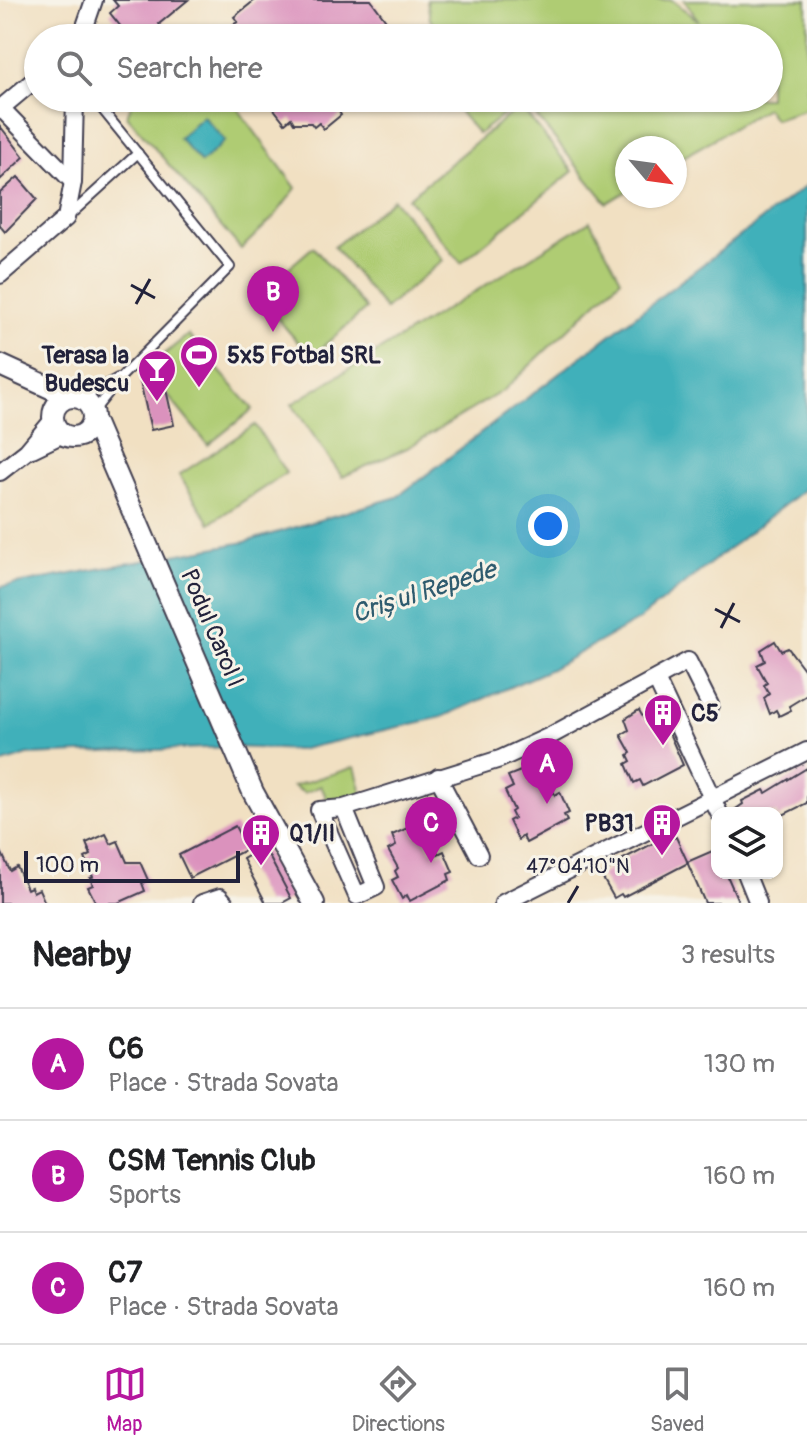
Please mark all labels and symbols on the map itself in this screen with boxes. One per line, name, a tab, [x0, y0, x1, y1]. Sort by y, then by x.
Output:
north arrow	[615, 136, 687, 208]
pin: B	[247, 266, 299, 332]
sports icon: 5x5 Fotbal SRL	[178, 334, 220, 389]
place label: Terasa la Budescu	[41, 341, 129, 398]
place label: 5x5 Fotbal SRL	[227, 341, 381, 370]
bar icon: Terasa la Budescu	[136, 348, 178, 403]
your location	[528, 506, 568, 546]
water label: Crișul Repede	[348, 553, 502, 630]
street label: Podul Carol I	[174, 565, 250, 691]
building icon: C5	[642, 692, 684, 747]
place label: C5	[691, 699, 719, 728]
pin: A	[521, 738, 573, 804]
pin: C	[405, 797, 457, 863]
building icon: PB31	[641, 802, 683, 857]
place label: PB31	[584, 809, 634, 838]
building icon: Q1/II	[240, 812, 282, 867]
place label: Q1/II	[289, 819, 335, 848]
scale bar	[24, 847, 240, 883]
text: 47°04'10"N	[526, 854, 630, 879]

